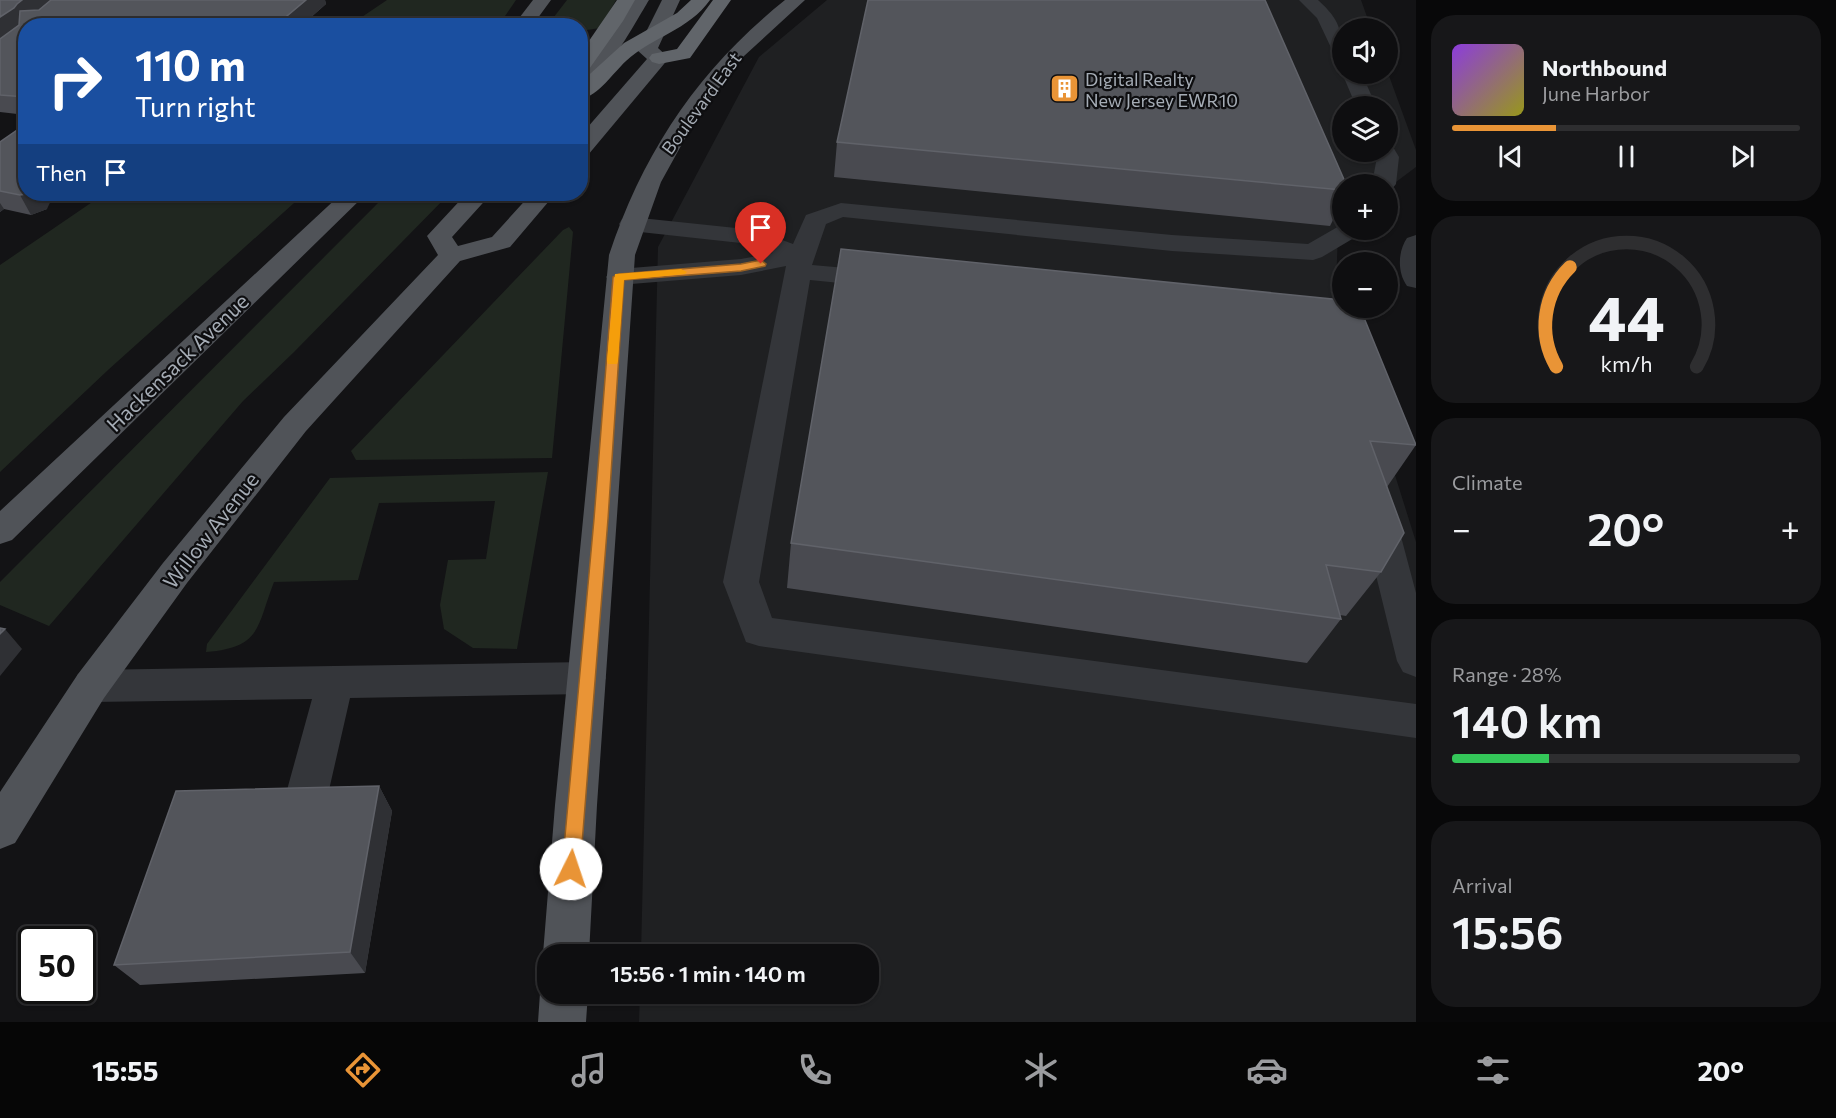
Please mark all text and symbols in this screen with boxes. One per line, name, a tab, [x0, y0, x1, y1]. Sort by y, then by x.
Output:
map controls	[1332, 18, 1398, 318]
button: sound	[1332, 18, 1398, 84]
text: 110 m	[135, 38, 246, 90]
icon: right	[36, 42, 114, 120]
street label: Boulevard East	[657, 48, 745, 158]
text: Northbound	[1542, 54, 1667, 81]
place label: Digital Realty New Jersey EWR10	[1085, 68, 1238, 111]
building icon: Digital Realty New Jersey EWR10	[1048, 73, 1080, 105]
text: June Harbor	[1542, 81, 1650, 105]
text: Turn right	[135, 90, 255, 123]
button: layers	[1332, 96, 1398, 162]
icon: previous	[1494, 140, 1527, 173]
icon: pause	[1610, 140, 1643, 173]
icon: next	[1726, 140, 1759, 173]
icon: arrive	[99, 156, 132, 189]
text: Then	[36, 159, 87, 186]
button: +	[1332, 174, 1398, 240]
pin	[735, 202, 786, 264]
icon: arrive	[744, 211, 777, 244]
button: −	[1332, 252, 1398, 318]
text: 44	[1588, 278, 1664, 354]
street label: Hackensack Avenue	[101, 288, 253, 436]
text: km/h	[1600, 350, 1652, 376]
street label: Willow Avenue	[157, 467, 263, 593]
text: Climate	[1452, 470, 1522, 494]
text: 20°	[1587, 500, 1664, 555]
text: −	[1452, 507, 1471, 548]
text: +	[1781, 507, 1800, 548]
text: Range · 28%	[1452, 662, 1562, 686]
text: 140 km	[1452, 692, 1602, 747]
position arrow	[539, 837, 603, 901]
text: Arrival	[1452, 873, 1513, 897]
text: 15:56	[1452, 903, 1563, 958]
speed limit sign: 50	[18, 926, 96, 1004]
text: 15:56 · 1 min · 140 m	[610, 960, 806, 987]
icon: directions	[342, 1049, 384, 1091]
icon: music	[568, 1049, 610, 1091]
icon: phone	[794, 1049, 836, 1091]
icon: climate	[1020, 1049, 1062, 1091]
icon: car	[1246, 1049, 1288, 1091]
icon: filters	[1472, 1049, 1514, 1091]
text: 15:55	[92, 1054, 159, 1087]
text: 20°	[1697, 1054, 1744, 1087]

